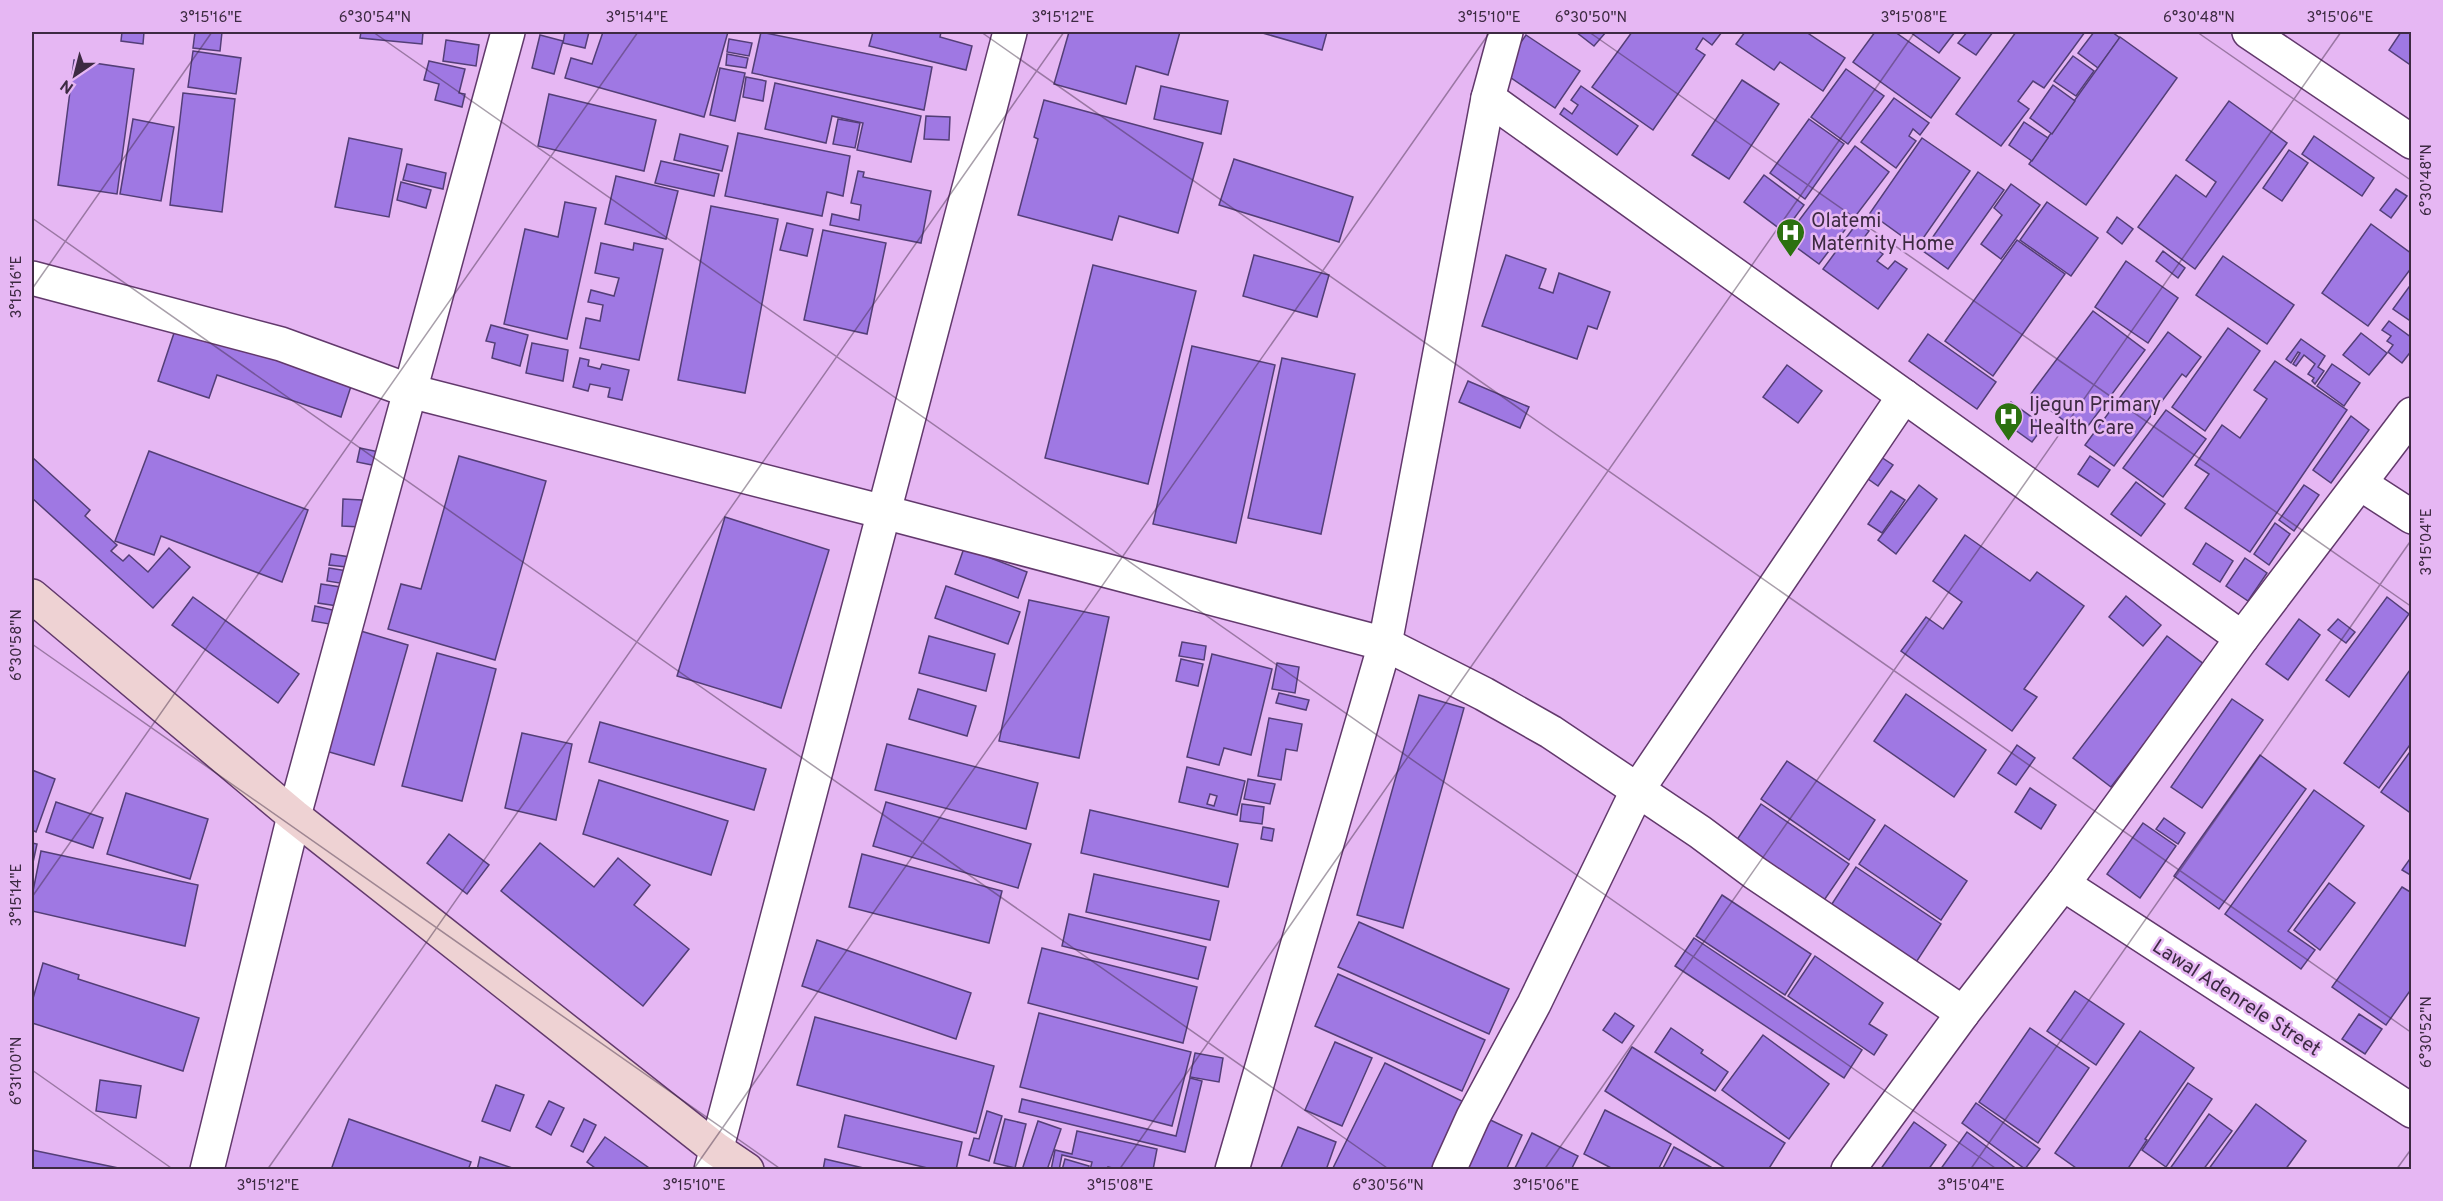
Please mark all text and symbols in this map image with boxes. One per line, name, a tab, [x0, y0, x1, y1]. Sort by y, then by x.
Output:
text: 3°15'16"E	[180, 9, 242, 28]
text: 6°30'54"N	[339, 9, 411, 28]
text: 3°15'14"E	[606, 9, 668, 28]
text: 3°15'12"E	[1031, 9, 1095, 28]
text: 3°15'10"E	[1457, 9, 1521, 28]
text: 6°30'50"N	[1555, 9, 1627, 28]
text: 3°15'08"E	[1880, 9, 1948, 28]
text: 6°30'48"N	[2163, 9, 2235, 28]
text: 3°15'06"E	[2307, 9, 2373, 28]
north arrow	[45, 45, 105, 105]
text: N	[57, 74, 78, 97]
text: 6°30'48"N	[2418, 144, 2437, 216]
place label: Olatemi Maternity Home	[1811, 209, 1955, 258]
hospital icon: Olatemi Maternity Home	[1774, 216, 1806, 258]
text: 3°15'16"E	[8, 256, 27, 318]
place label: Ijegun Primary Health Care	[2029, 393, 2161, 442]
hospital icon: Ijegun Primary Health Care	[1992, 400, 2024, 442]
text: 3°15'04"E	[2418, 508, 2437, 576]
text: 6°30'58"N	[8, 609, 27, 681]
text: 3°15'14"E	[8, 864, 27, 926]
street label: Lawal Adenrele Street	[2147, 934, 2325, 1063]
text: 6°30'52"N	[2418, 996, 2437, 1068]
text: 6°31'00"N	[8, 1037, 27, 1105]
text: 3°15'12"E	[236, 1177, 300, 1196]
text: 3°15'10"E	[662, 1177, 726, 1196]
text: 3°15'08"E	[1086, 1177, 1154, 1196]
text: 6°30'56"N	[1352, 1177, 1424, 1196]
text: 3°15'06"E	[1513, 1177, 1579, 1196]
text: 3°15'04"E	[1937, 1177, 2005, 1196]

